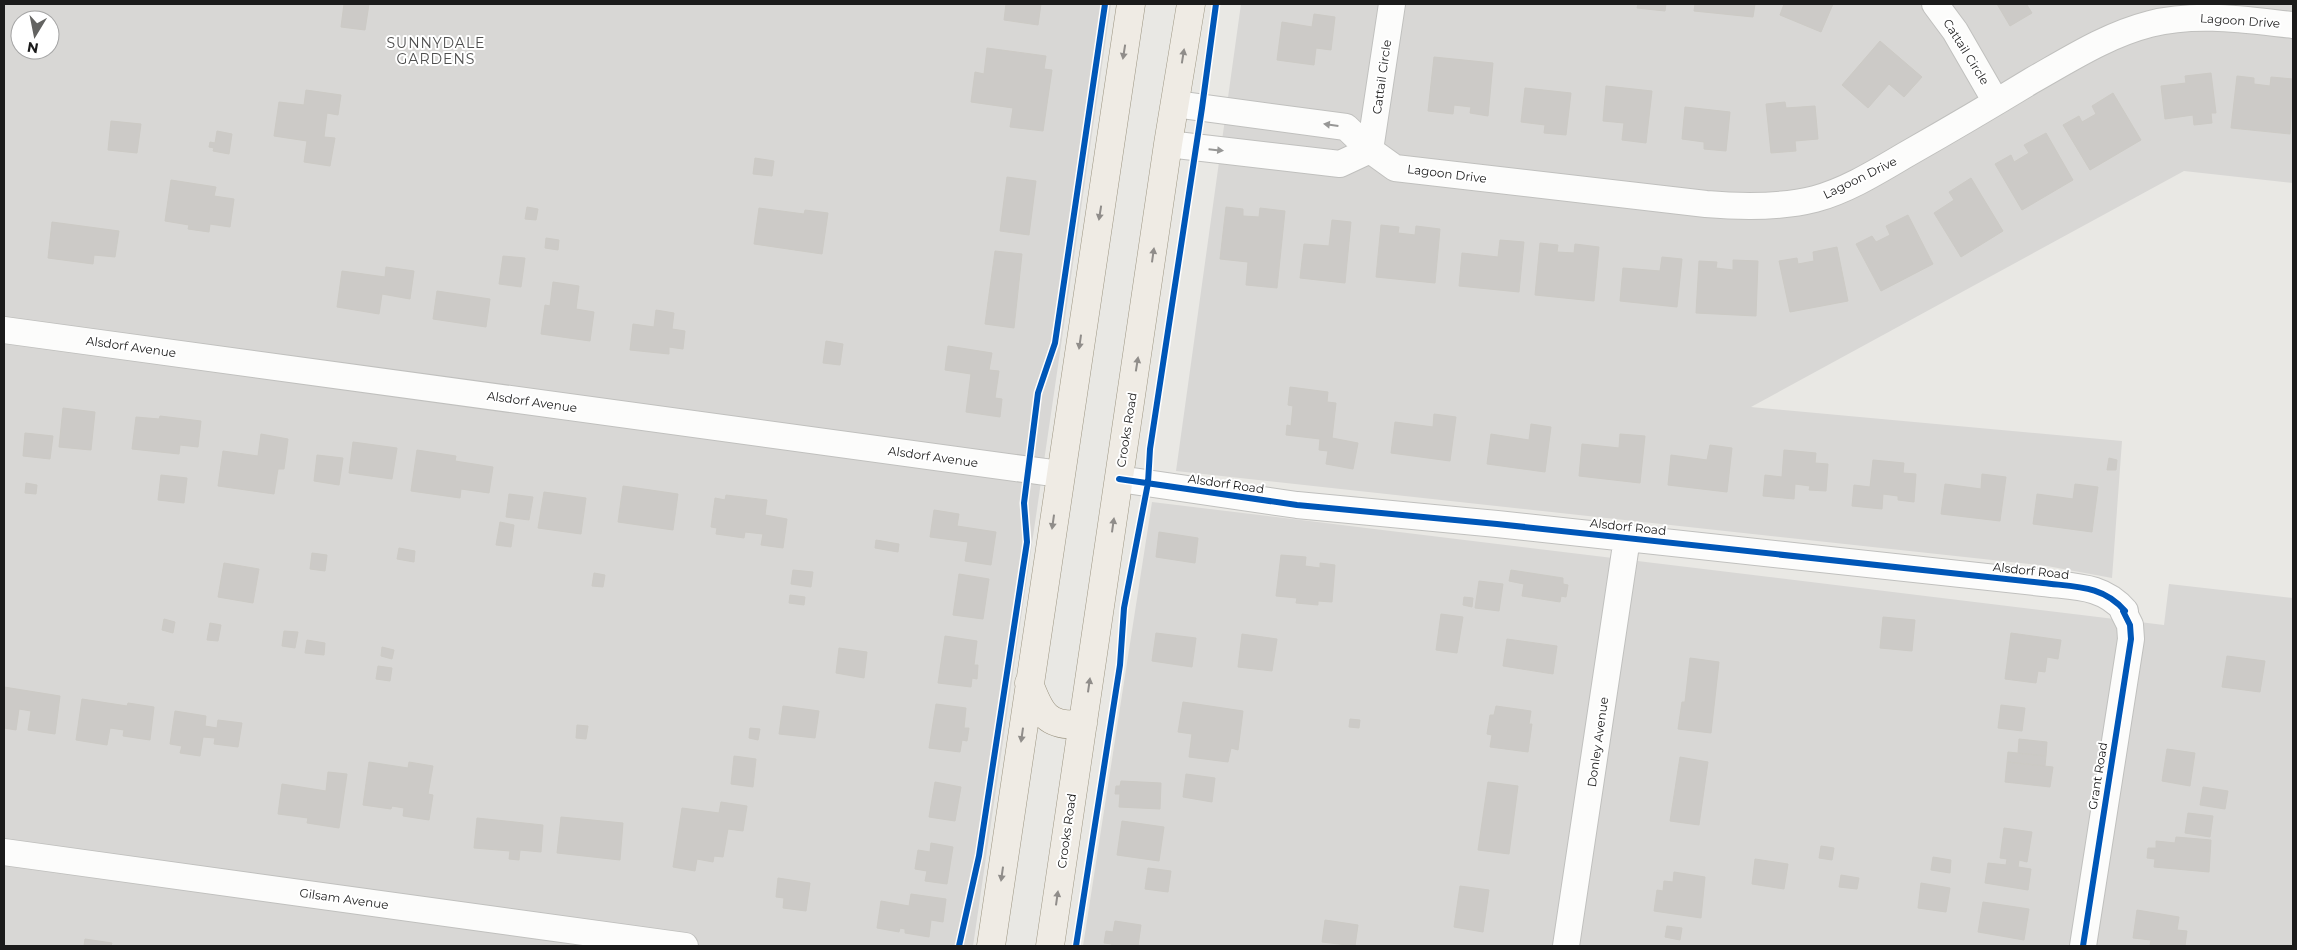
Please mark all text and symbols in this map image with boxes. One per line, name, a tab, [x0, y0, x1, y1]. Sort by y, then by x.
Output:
north arrow	[10, 10, 60, 60]
street label: Lagoon Drive	[2200, 10, 2281, 31]
street label: Cattail Circle	[1940, 16, 1993, 88]
district label: SUNNYDALE GARDENS	[386, 34, 486, 68]
text: N	[26, 38, 40, 58]
street label: Cattail Circle	[1369, 39, 1394, 115]
one-way arrow	[1120, 44, 1128, 60]
one-way arrow	[1179, 48, 1187, 64]
one-way arrow	[1322, 121, 1338, 129]
one-way arrow	[1209, 146, 1225, 154]
street label: Lagoon Drive	[1820, 153, 1899, 202]
street label: Lagoon Drive	[1406, 161, 1488, 186]
one-way arrow	[1095, 205, 1103, 221]
one-way arrow	[1149, 247, 1157, 263]
street label: Alsdorf Avenue	[85, 333, 177, 360]
one-way arrow	[1076, 335, 1084, 351]
one-way arrow	[1133, 356, 1141, 372]
street label: Alsdorf Avenue	[486, 388, 578, 415]
street label: Crooks Road	[1113, 391, 1140, 468]
street label: Alsdorf Avenue	[887, 443, 979, 470]
street label: Alsdorf Road	[1187, 471, 1265, 496]
one-way arrow	[1049, 514, 1057, 530]
street label: Alsdorf Road	[1589, 515, 1667, 538]
one-way arrow	[1109, 516, 1117, 532]
street label: Alsdorf Road	[1992, 559, 2070, 582]
one-way arrow	[1085, 677, 1093, 693]
street label: Donley Avenue	[1584, 696, 1611, 788]
one-way arrow	[1018, 727, 1026, 743]
street label: Grant Road	[2085, 741, 2110, 811]
street label: Crooks Road	[1054, 792, 1079, 869]
one-way arrow	[998, 867, 1006, 883]
street label: Gilsam Avenue	[299, 885, 390, 912]
one-way arrow	[1054, 890, 1062, 906]

